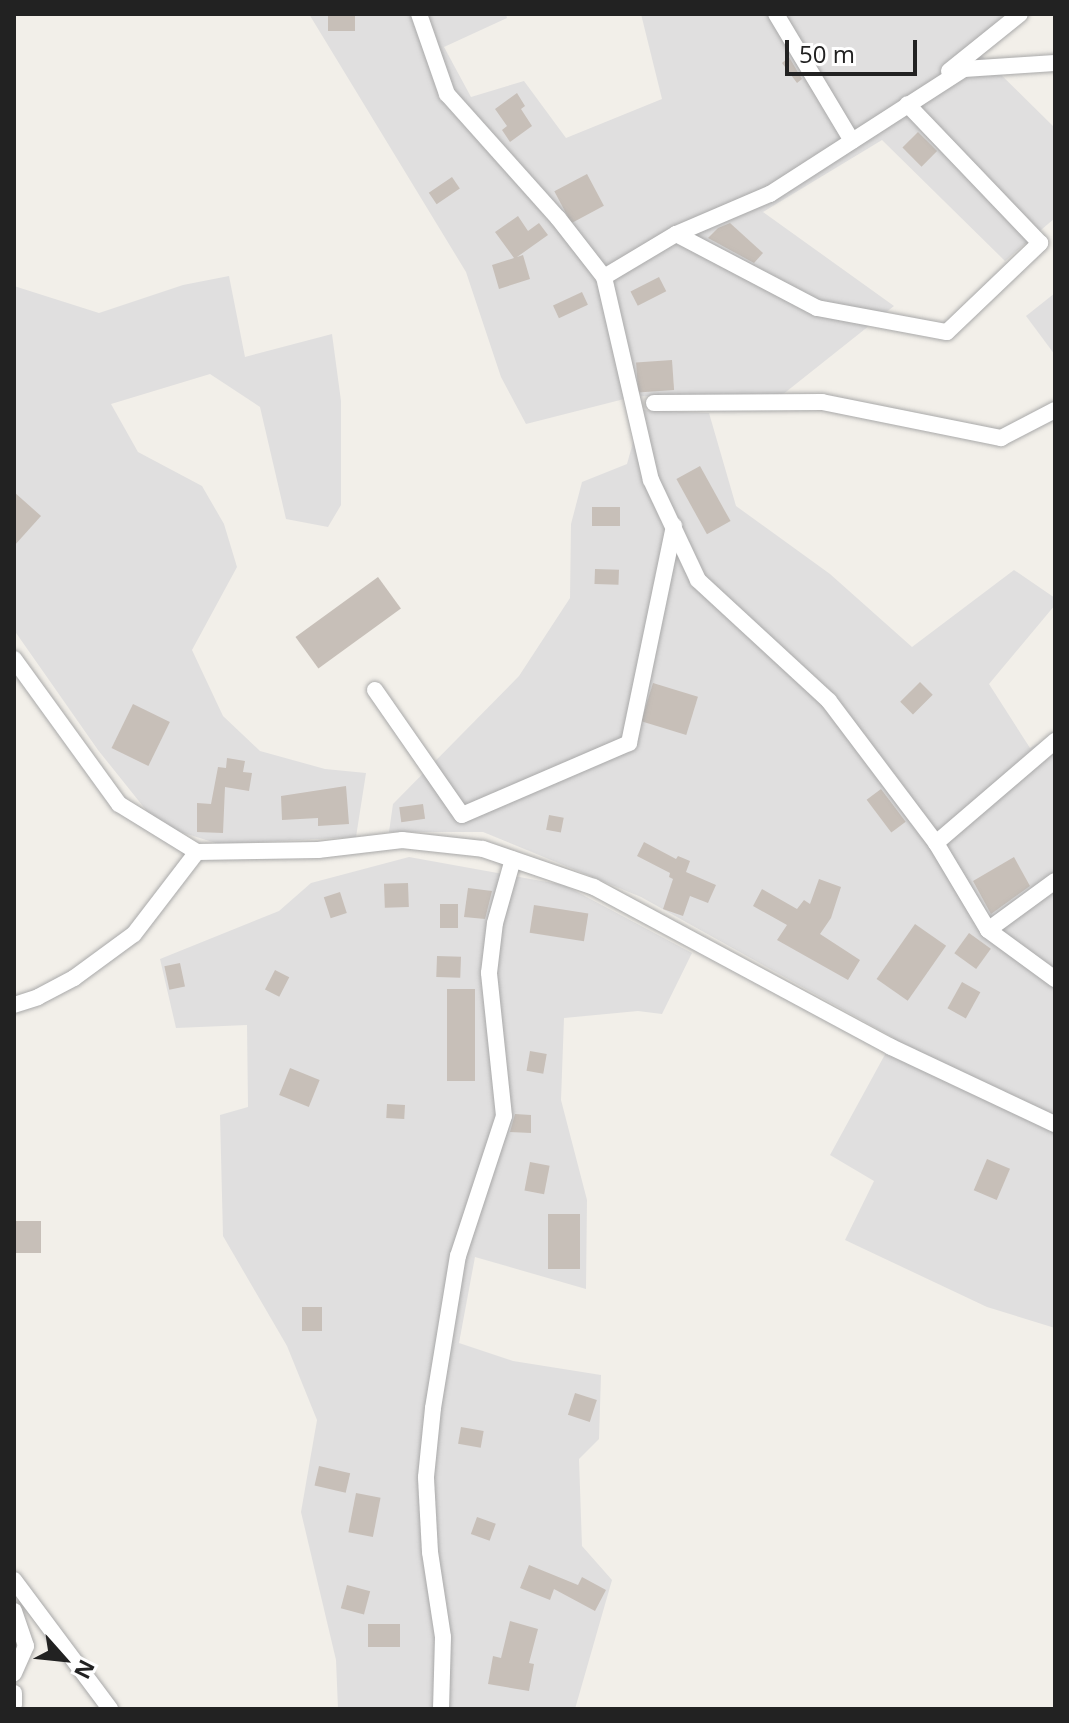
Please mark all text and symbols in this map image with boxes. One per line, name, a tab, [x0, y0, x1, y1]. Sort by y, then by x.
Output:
scale bar	[789, 24, 921, 74]
text: 50 m	[799, 37, 855, 70]
north arrow	[24, 1619, 104, 1699]
text: N	[68, 1655, 103, 1685]

